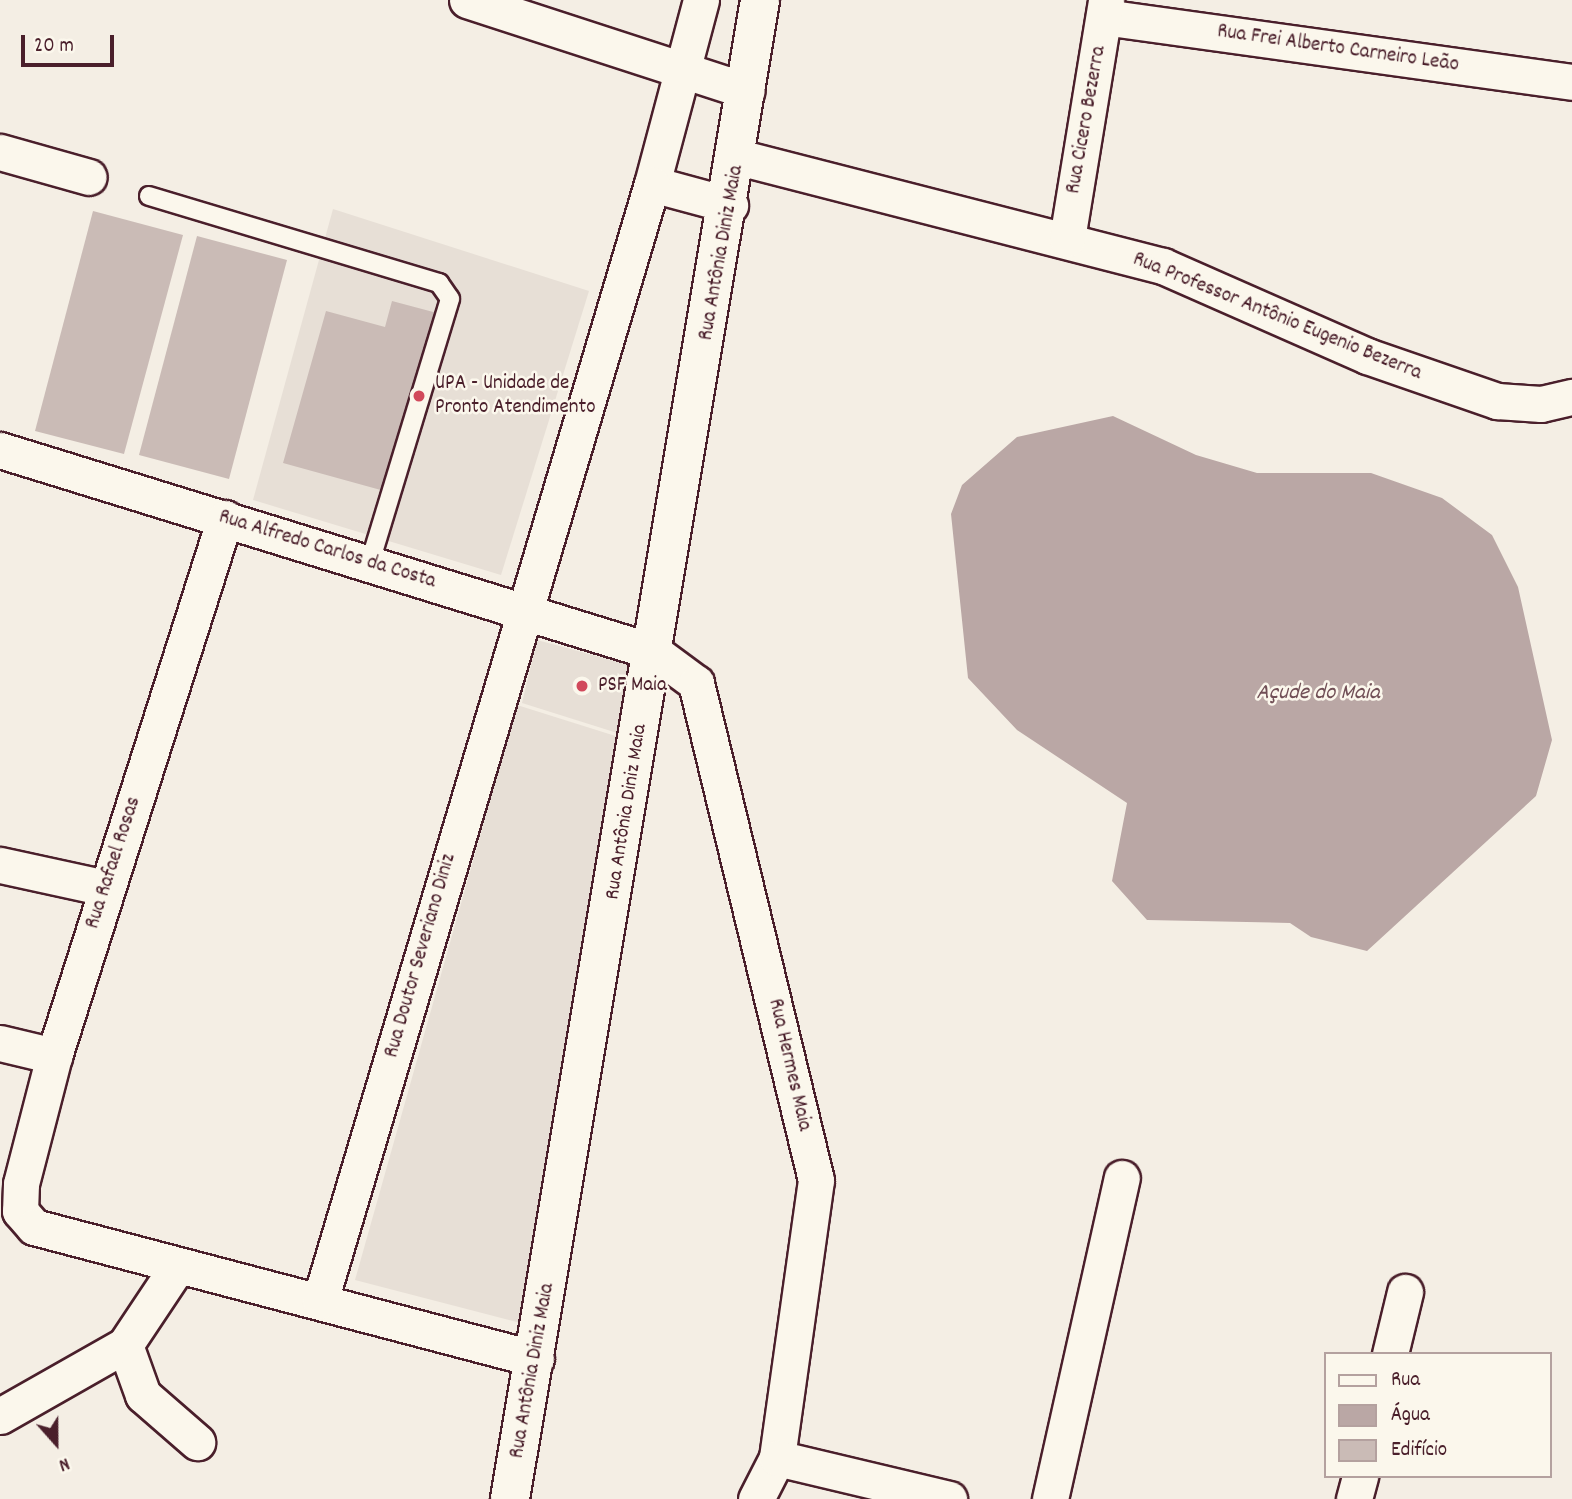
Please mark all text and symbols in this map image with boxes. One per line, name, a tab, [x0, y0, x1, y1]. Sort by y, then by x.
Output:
street label: Rua Frei Alberto Carneiro Leão	[1215, 20, 1461, 78]
scale bar	[24, 21, 117, 65]
text: 20 m	[34, 32, 74, 62]
street label: Rua Cicero Bezerra	[1062, 44, 1112, 196]
street label: Rua Antônia Diniz Maia	[694, 164, 750, 342]
street label: Rua Professor Antônio Eugenio Bezerra	[1129, 247, 1425, 387]
place label: UPA - Unidade de Pronto Atendimento	[435, 371, 596, 421]
marker: UPA - Unidade de Pronto Atendimento	[409, 386, 429, 406]
street label: Rua Alfredo Carlos da Costa	[215, 505, 439, 595]
place label: PSF Maia	[598, 673, 667, 699]
marker: PSF Maia	[572, 676, 592, 696]
water label: Açude do Maia	[1256, 680, 1380, 708]
street label: Rua Antônia Diniz Maia	[601, 722, 653, 902]
street label: Rua Rafael Rosas	[81, 794, 147, 932]
street label: Rua Doutor Severiano Diniz	[380, 851, 462, 1061]
street label: Rua Hermes Maia	[762, 996, 816, 1134]
street label: Rua Antônia Diniz Maia	[505, 1282, 561, 1460]
legend	[1324, 1352, 1551, 1478]
text: Rua	[1391, 1366, 1420, 1396]
text: Água	[1391, 1401, 1430, 1431]
north arrow	[21, 1408, 91, 1478]
text: Edifício	[1391, 1436, 1447, 1466]
text: N	[54, 1449, 73, 1477]

